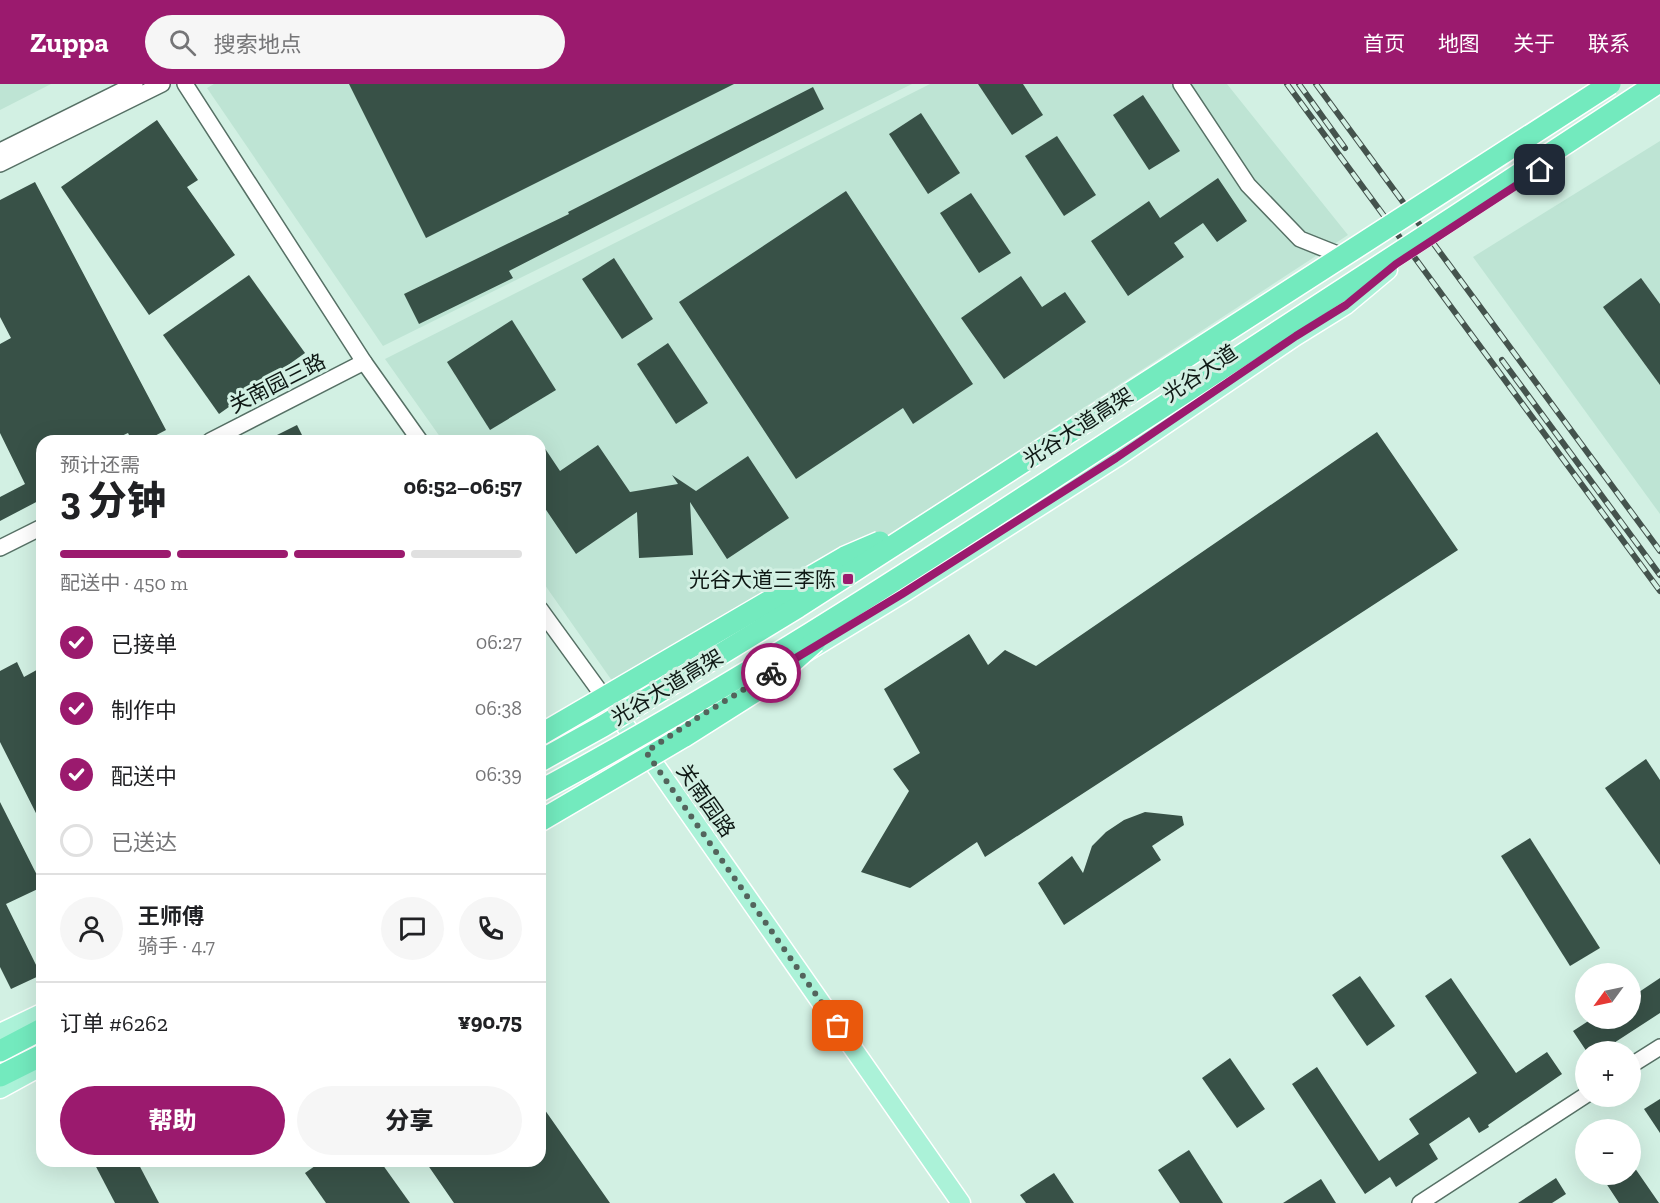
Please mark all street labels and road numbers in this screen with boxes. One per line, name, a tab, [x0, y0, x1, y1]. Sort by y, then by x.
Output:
street label: 光谷大道	[1158, 339, 1242, 407]
street label: 关南园三路	[225, 348, 329, 418]
street label: 光谷大道高架	[1018, 382, 1138, 472]
street label: 光谷大道高架	[607, 644, 727, 730]
street label: 关南园路	[672, 758, 740, 842]

